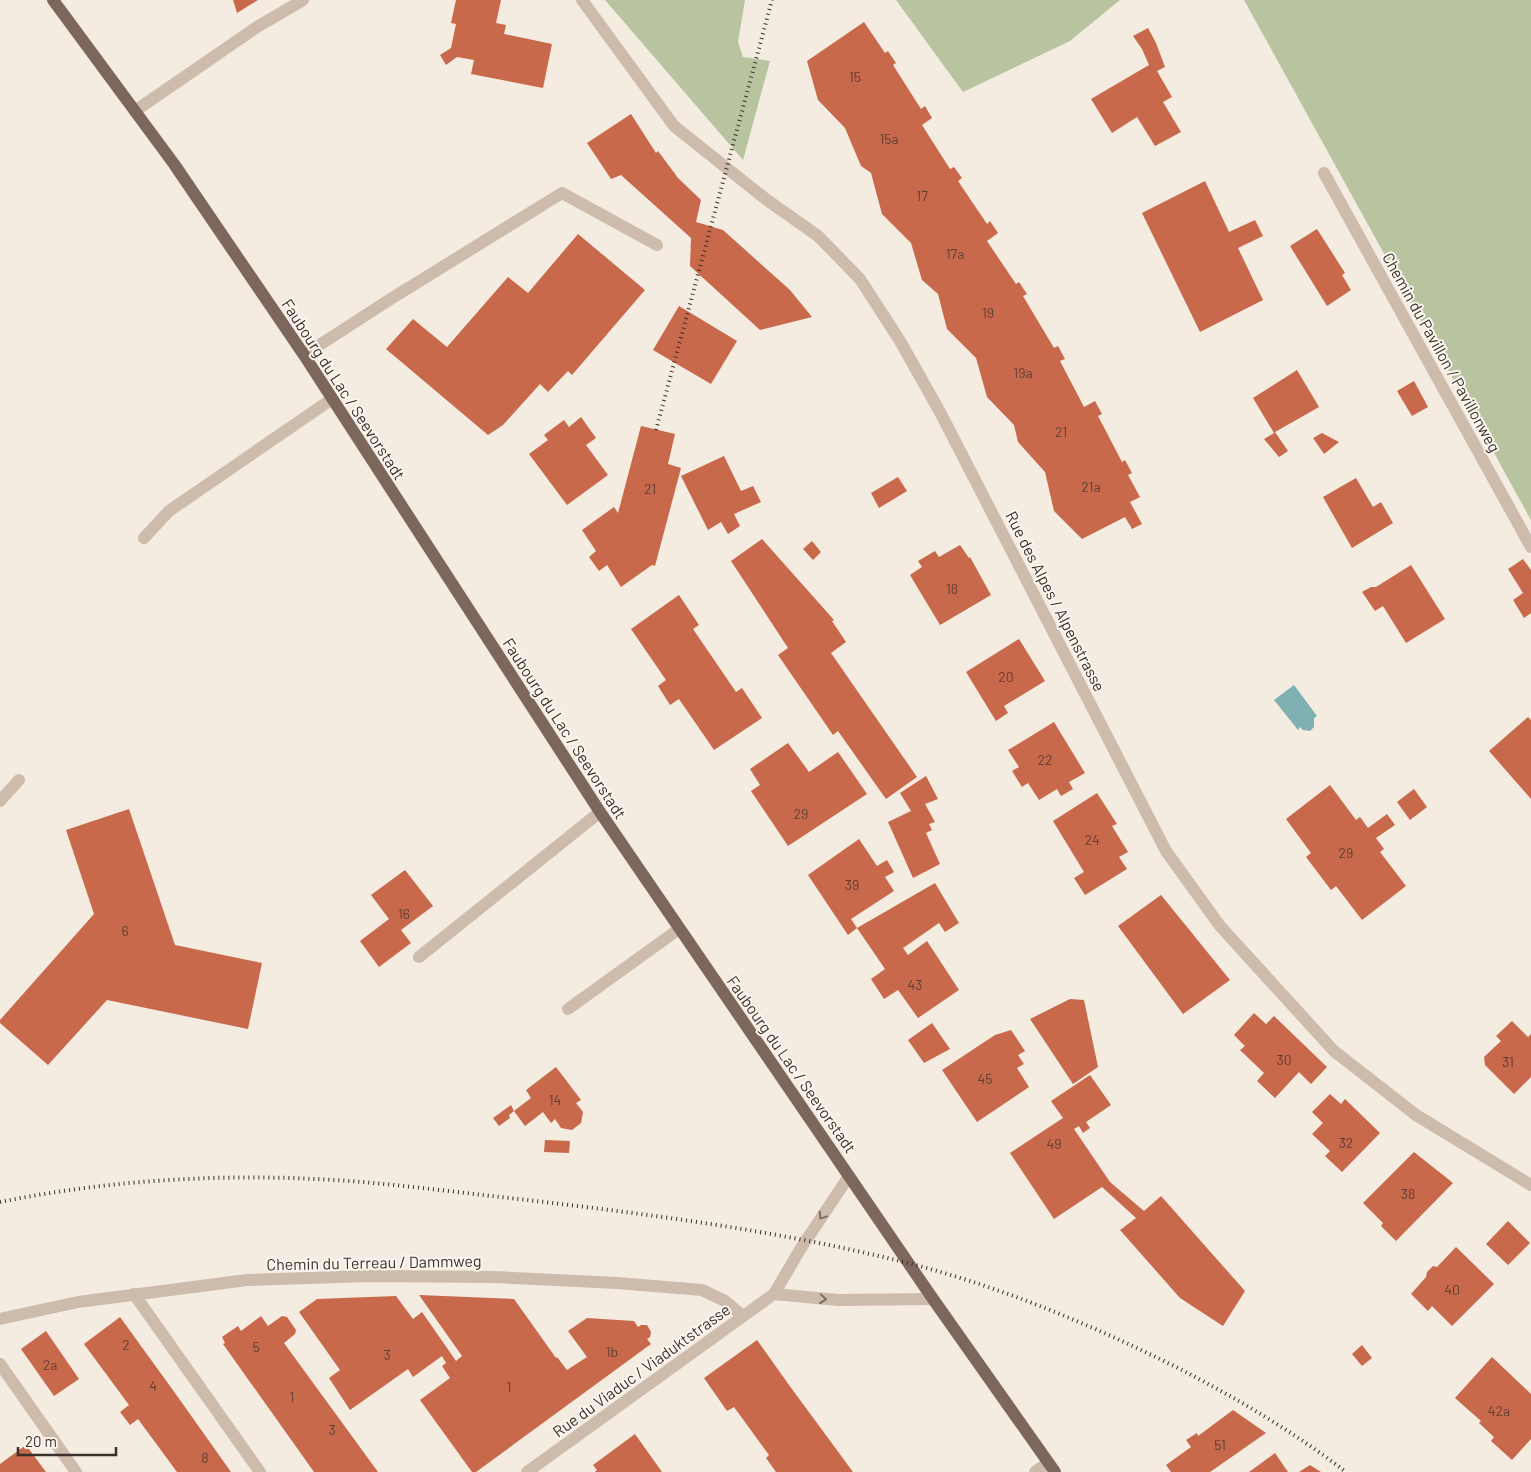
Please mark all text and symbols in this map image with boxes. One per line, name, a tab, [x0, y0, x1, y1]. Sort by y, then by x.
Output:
house number: 15	[849, 68, 861, 85]
house number: 15a	[879, 130, 899, 147]
house number: 17	[916, 187, 928, 204]
house number: 17a	[946, 245, 964, 262]
street label: Chemin du Pavillon / Pavillonweg	[1379, 249, 1505, 455]
street label: Faubourg du Lac / Seevorstadt	[278, 295, 410, 483]
house number: 19	[982, 304, 994, 321]
house number: 19a	[1013, 364, 1033, 381]
house number: 21	[1055, 423, 1067, 440]
house number: 21a	[1081, 478, 1101, 495]
house number: 21	[644, 480, 656, 497]
street label: Rue des Alpes / Alpenstrasse	[1002, 508, 1110, 694]
house number: 18	[946, 580, 958, 597]
street label: Faubourg du Lac / Seevorstadt	[499, 634, 631, 822]
house number: 20	[998, 668, 1014, 685]
house number: 22	[1037, 751, 1053, 768]
house number: 29	[794, 805, 808, 822]
house number: 24	[1084, 831, 1100, 848]
house number: 29	[1339, 844, 1353, 861]
house number: 39	[845, 876, 859, 893]
house number: 16	[398, 905, 410, 922]
house number: 6	[121, 922, 129, 939]
street label: Faubourg du Lac / Seevorstadt	[723, 972, 861, 1156]
house number: 43	[908, 976, 922, 993]
house number: 30	[1276, 1051, 1292, 1068]
house number: 31	[1502, 1053, 1514, 1070]
house number: 45	[978, 1070, 992, 1087]
house number: 14	[549, 1091, 561, 1108]
house number: 32	[1339, 1134, 1353, 1151]
house number: 49	[1046, 1135, 1062, 1152]
house number: 38	[1401, 1185, 1415, 1202]
one-way arrow	[819, 1211, 828, 1220]
street label: Chemin du Terreau / Dammweg	[266, 1251, 482, 1273]
house number: 40	[1444, 1281, 1460, 1298]
one-way arrow	[819, 1293, 827, 1304]
street label: Rue du Viaduc / Viaduktstrasse	[549, 1299, 733, 1441]
house number: 2	[122, 1336, 130, 1353]
house number: 5	[252, 1338, 260, 1355]
house number: 1b	[606, 1343, 618, 1360]
house number: 3	[383, 1346, 391, 1363]
house number: 2a	[43, 1356, 57, 1373]
house number: 4	[149, 1377, 157, 1394]
house number: 1	[507, 1378, 511, 1395]
house number: 1	[290, 1388, 294, 1405]
house number: 42a	[1488, 1402, 1510, 1419]
house number: 3	[328, 1421, 336, 1438]
scale bar	[18, 1424, 115, 1456]
text: 20 m	[25, 1432, 57, 1450]
house number: 51	[1214, 1436, 1226, 1453]
house number: 8	[201, 1449, 209, 1466]

